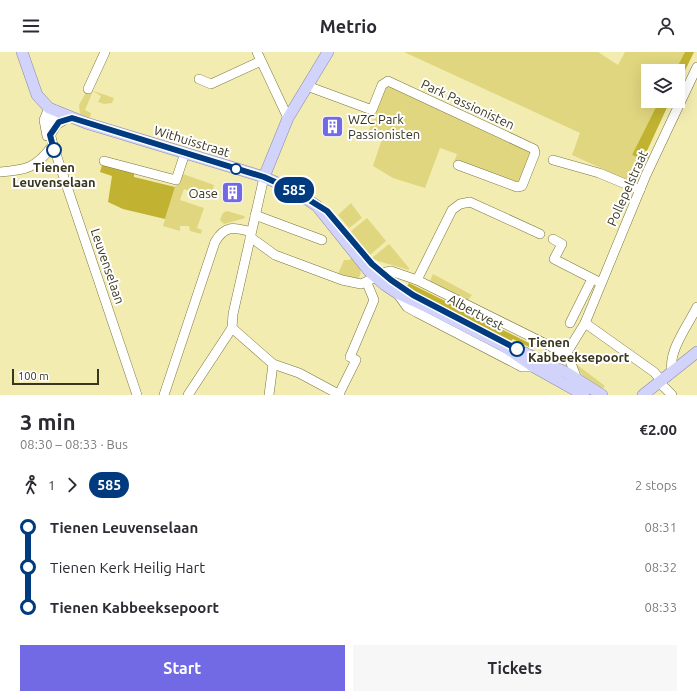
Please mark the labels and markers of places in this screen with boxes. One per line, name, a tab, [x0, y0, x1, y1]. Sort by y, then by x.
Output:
place label: WZC Park Passionisten	[348, 112, 420, 141]
building icon: WZC Park Passionisten	[319, 113, 345, 139]
marker: Tienen Leuvenselaan	[46, 142, 62, 158]
place label: Tienen Leuvenselaan	[12, 160, 96, 189]
unlabelled marker	[230, 163, 242, 175]
building icon: Oase	[220, 180, 246, 206]
place label: Oase	[188, 186, 218, 200]
place label: Tienen Kabbeeksepoort	[528, 335, 630, 364]
marker: Tienen Kabbeeksepoort	[509, 341, 525, 357]

